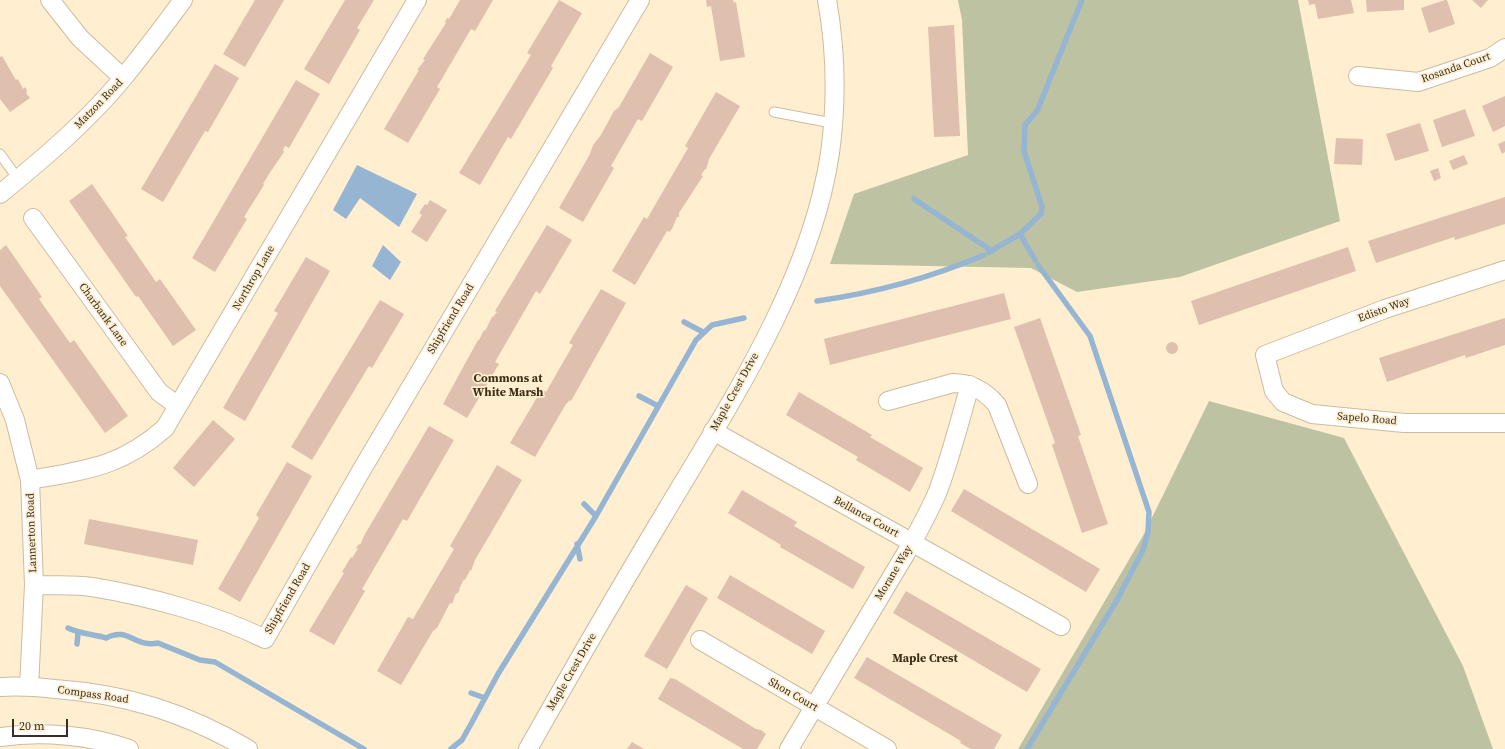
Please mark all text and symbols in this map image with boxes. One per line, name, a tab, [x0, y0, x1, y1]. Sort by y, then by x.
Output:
street label: Rosanda Court	[1420, 50, 1492, 86]
street label: Matzon Road	[72, 76, 126, 132]
street label: Northrop Lane	[230, 243, 278, 313]
street label: Charbank Lane	[76, 281, 130, 349]
street label: Shipfriend Road	[425, 282, 477, 356]
street label: Edisto Way	[1356, 295, 1412, 325]
street label: Maple Crest Drive	[708, 351, 762, 433]
district label: Commons at White Marsh	[472, 372, 544, 400]
street label: Sapelo Road	[1337, 410, 1397, 428]
street label: Lannerton Road	[24, 493, 40, 573]
street label: Bellanca Court	[831, 494, 901, 540]
street label: Morane Way	[872, 543, 916, 603]
street label: Shipfriend Road	[262, 561, 314, 637]
street label: Maple Crest Drive	[544, 631, 600, 713]
district label: Maple Crest	[892, 652, 958, 666]
street label: Shon Court	[766, 676, 820, 714]
street label: Compass Road	[57, 683, 129, 707]
scale bar	[14, 711, 70, 737]
text: 20 m	[19, 718, 45, 734]

